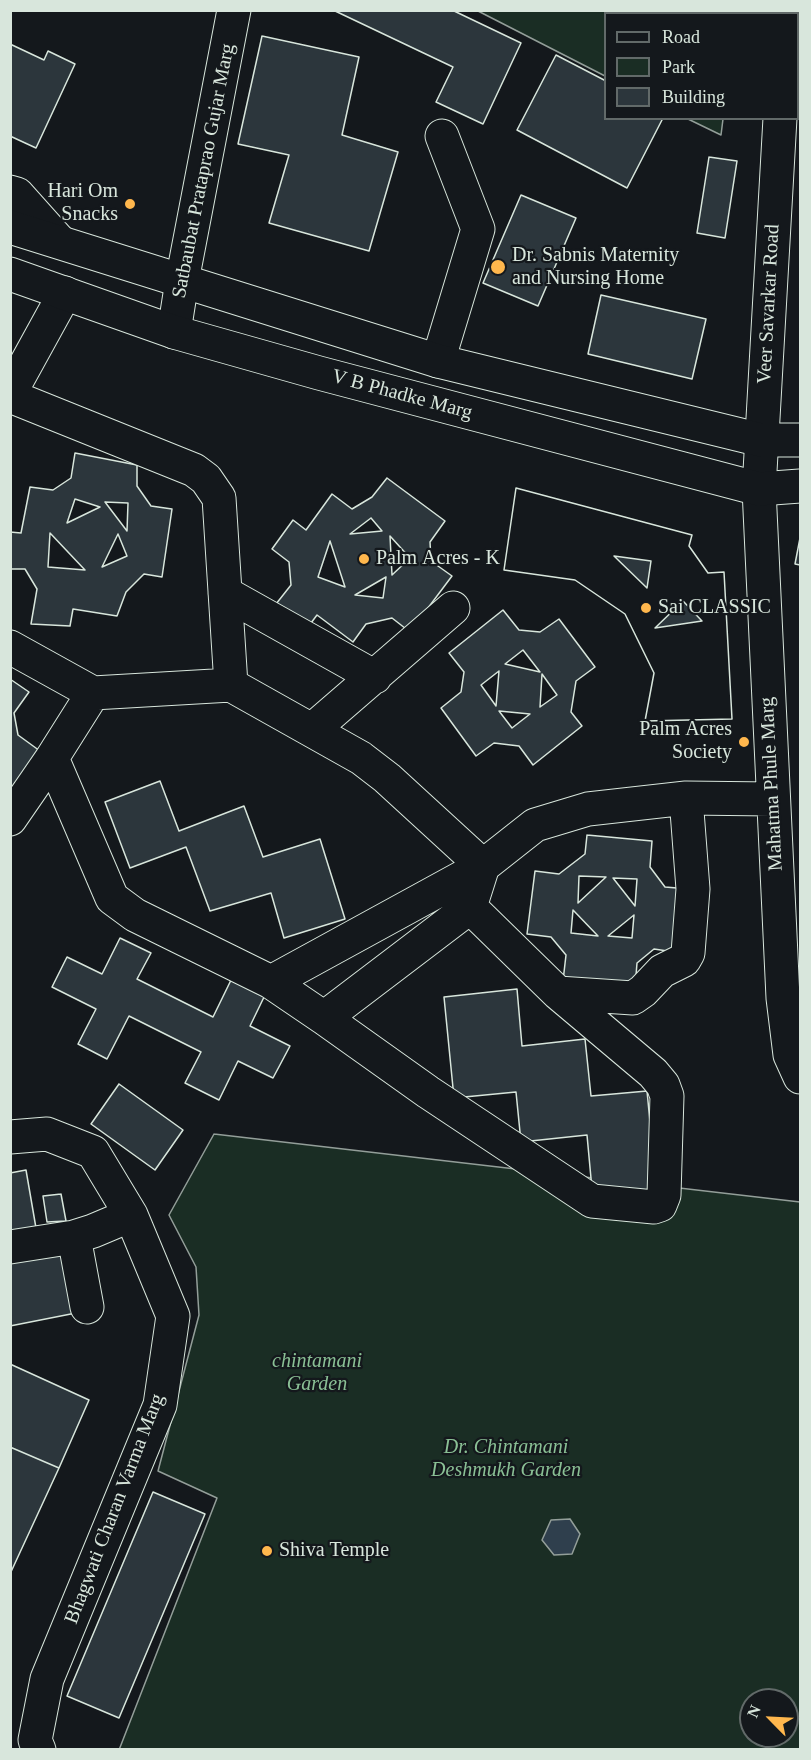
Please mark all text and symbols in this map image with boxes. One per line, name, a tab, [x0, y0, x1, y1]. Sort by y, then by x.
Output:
legend	[604, 12, 799, 120]
text: Road	[662, 27, 700, 47]
street label: Satbaubat Prataprao Gujar Marg	[168, 42, 240, 300]
text: Park	[662, 57, 695, 77]
text: Building	[662, 87, 725, 107]
place label: Hari Om Snacks	[47, 180, 118, 227]
marker: Hari Om Snacks	[123, 197, 137, 211]
street label: Veer Savarkar Road	[753, 224, 785, 384]
place label: Dr. Sabnis Maternity and Nursing Home	[512, 244, 679, 291]
marker: Dr. Sabnis Maternity and Nursing Home	[489, 258, 507, 276]
street label: V B Phadke Marg	[329, 365, 475, 425]
place label: Palm Acres - K	[376, 547, 500, 571]
marker: Palm Acres - K	[357, 552, 371, 566]
place label: Sai CLASSIC	[658, 596, 771, 620]
marker: Sai CLASSIC	[639, 601, 653, 615]
street label: Mahatma Phule Marg	[755, 696, 789, 872]
place label: Palm Acres Society	[639, 718, 732, 765]
marker: Palm Acres Society	[737, 735, 751, 749]
park label: chintamani Garden	[272, 1350, 362, 1397]
street label: Bhagwati Charan Varma Marg	[60, 1391, 170, 1627]
park label: Dr. Chintamani Deshmukh Garden	[431, 1436, 581, 1483]
place label: Shiva Temple	[279, 1539, 389, 1563]
marker: Shiva Temple	[260, 1544, 274, 1558]
north arrow	[739, 1688, 799, 1748]
text: N	[744, 1703, 764, 1720]

